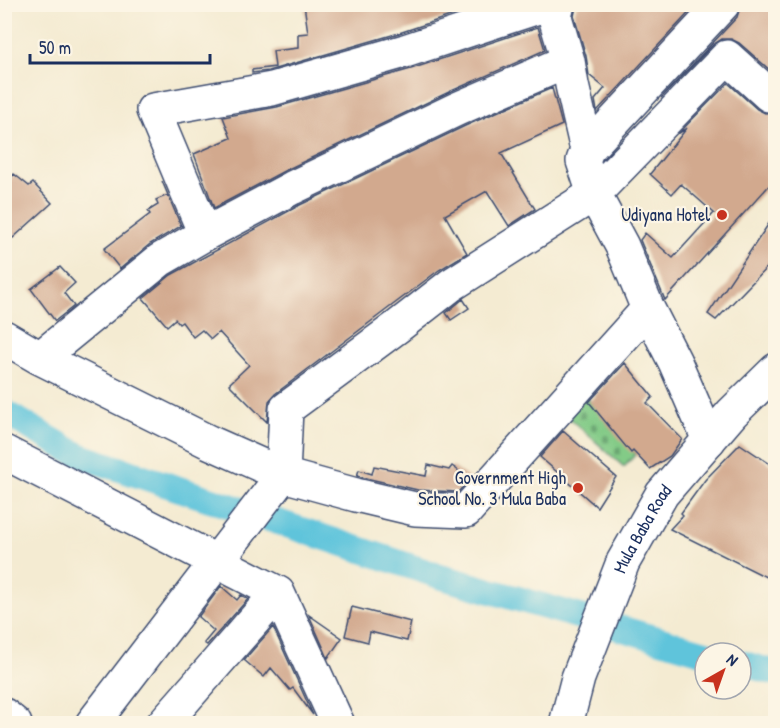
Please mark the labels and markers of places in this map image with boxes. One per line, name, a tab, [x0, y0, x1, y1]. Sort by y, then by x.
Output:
place label: Udiyana Hotel	[621, 202, 710, 227]
marker: Udiyana Hotel	[715, 208, 729, 222]
place label: Government High School No. 3 Mula Baba	[418, 465, 566, 511]
marker: Government High School No. 3 Mula Baba	[571, 481, 585, 495]

